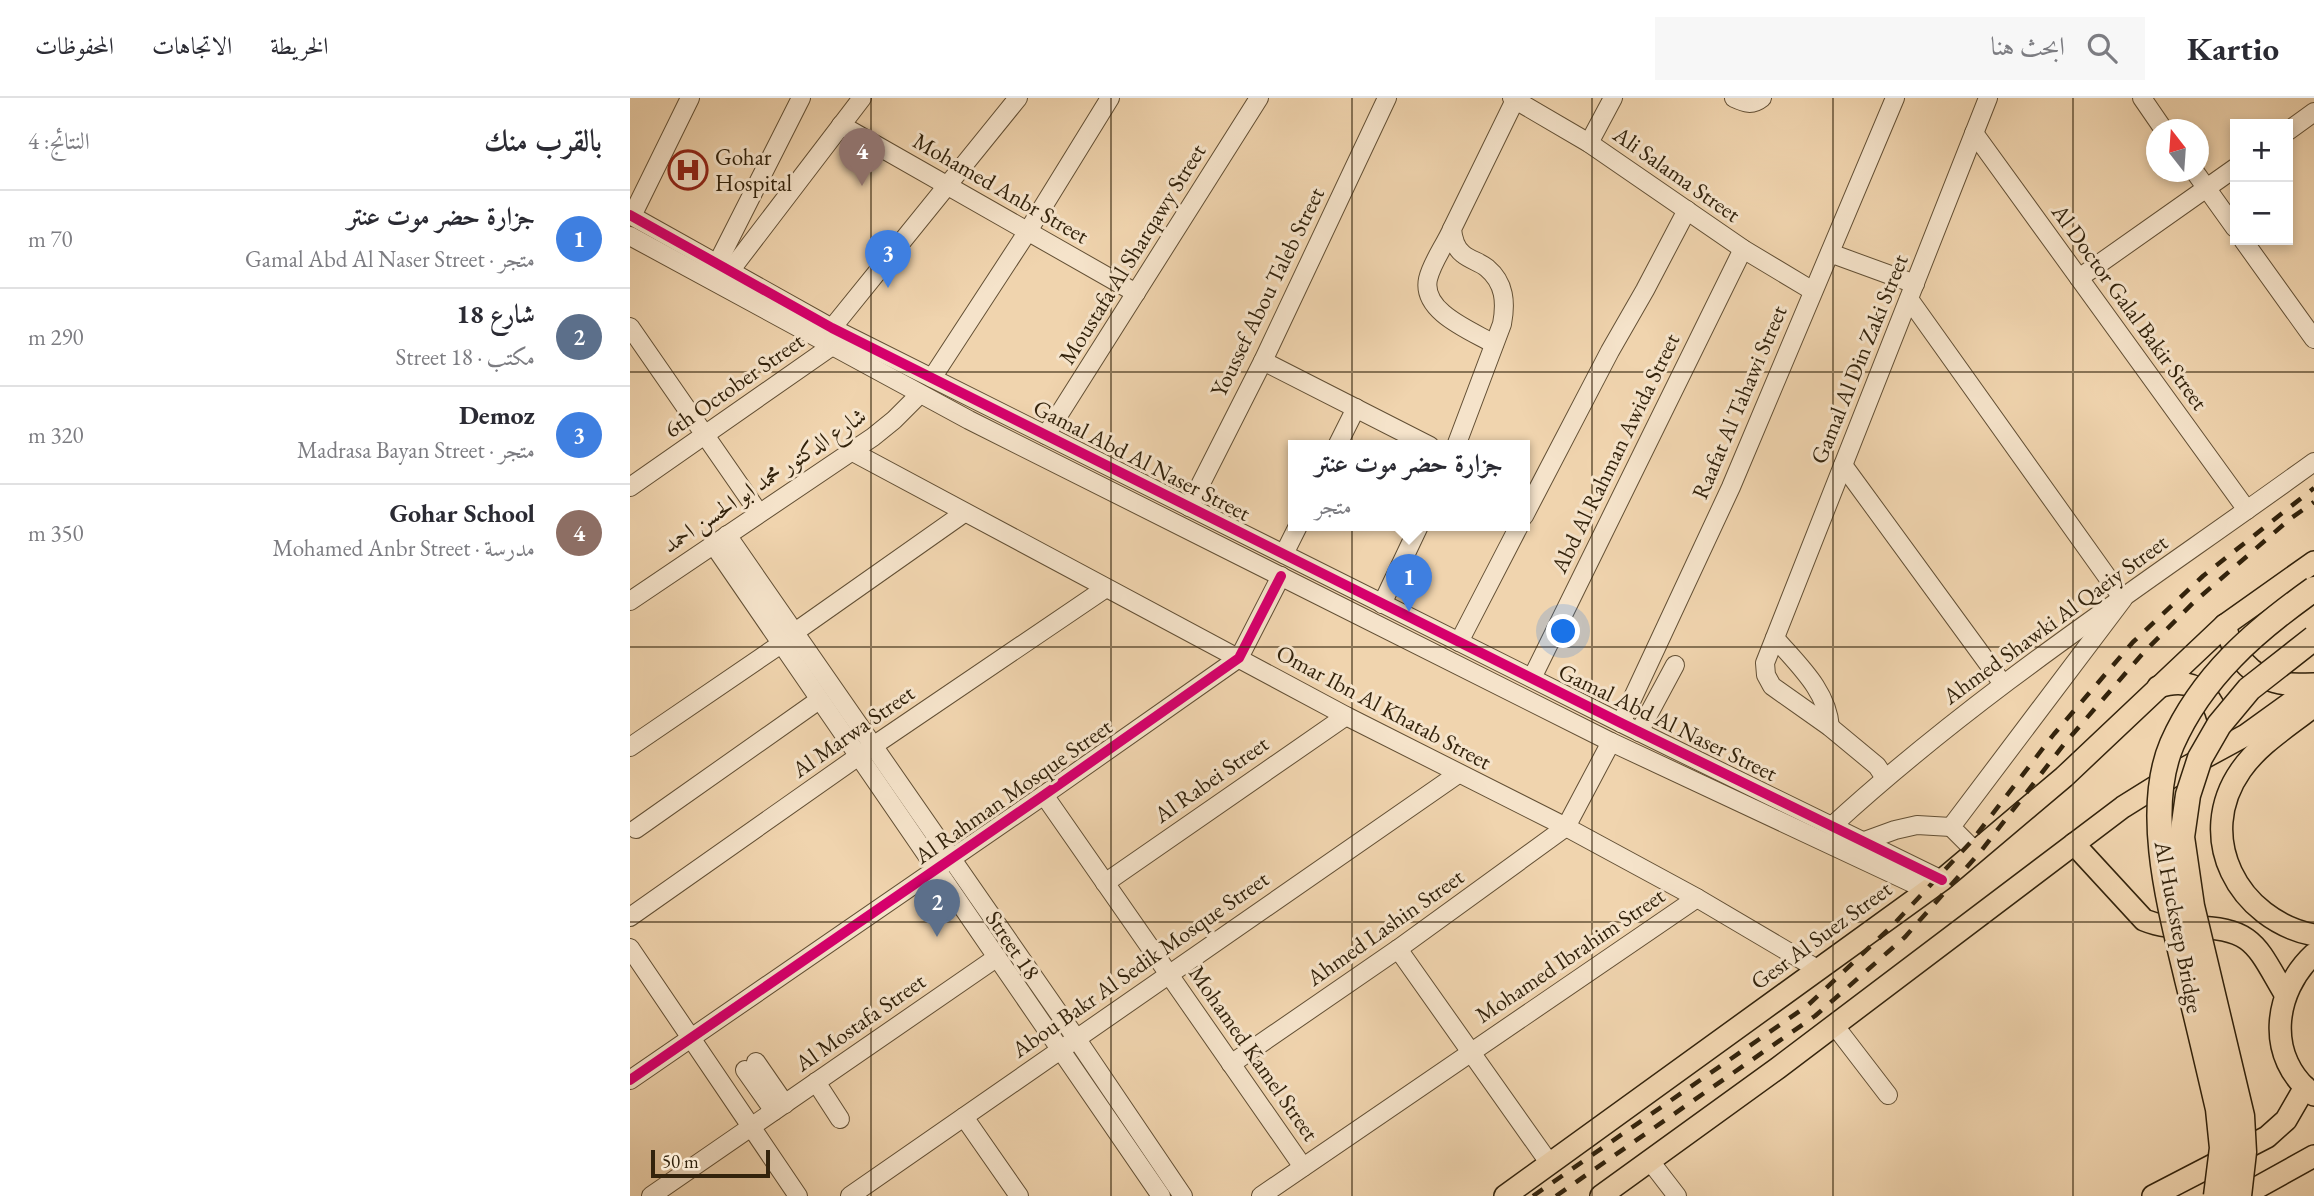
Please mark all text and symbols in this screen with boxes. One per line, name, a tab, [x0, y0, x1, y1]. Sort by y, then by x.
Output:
search box	[1655, 17, 2145, 80]
text: Kartio	[2187, 27, 2279, 70]
text: ابحث هنا	[1990, 29, 2065, 63]
icon: search	[2083, 29, 2121, 67]
text: المحفوظات	[35, 30, 114, 61]
text: الاتجاهات	[152, 30, 232, 61]
text: الخريطة	[270, 30, 329, 61]
street label: Ali Salama Street	[1607, 119, 1747, 229]
north arrow	[2146, 119, 2209, 182]
map controls	[2230, 119, 2293, 245]
button: +	[2230, 119, 2293, 182]
text: بالقرب منك	[484, 121, 602, 160]
text: النتائج: 4	[28, 126, 90, 156]
street label: Mohamed Anbr Street	[908, 126, 1095, 251]
pin: 4	[839, 128, 885, 186]
street label: Moustafa Al Sharqawy Street	[1052, 137, 1213, 370]
place label: Gohar Hospital	[715, 142, 792, 198]
hospital icon: Gohar Hospital	[667, 149, 709, 191]
street label: Youssef Abou Taleb Street	[1203, 181, 1331, 402]
button: −	[2230, 182, 2293, 245]
street label: Al Doctor Galal Bakir Street	[2044, 197, 2215, 417]
text: جزارة حضر موت عنتر	[347, 199, 535, 233]
text: 70 m	[28, 224, 73, 254]
text: 1	[573, 224, 585, 254]
pin: 3	[865, 230, 911, 288]
text: متجر · Gamal Abd Al Naser Street	[245, 244, 535, 274]
street label: Gamal Al Din Zaki Street	[1803, 249, 1915, 468]
text: شارع 18	[456, 297, 535, 331]
street label: Raafat Al Tahawi Street	[1685, 300, 1794, 503]
text: 290 m	[28, 322, 84, 352]
text: 2	[573, 322, 585, 352]
street label: 6th October Street	[658, 325, 810, 444]
street label: Abd Al Rahman Awida Street	[1543, 328, 1686, 579]
text: مكتب · Street 18	[396, 342, 535, 372]
street label: Gamal Abd Al Naser Street	[1028, 392, 1256, 528]
text: Demoz	[459, 398, 535, 432]
street label: شارع الدكتور محمد ابو الحسن احمد	[656, 400, 875, 564]
text: 320 m	[28, 420, 84, 450]
text: 3	[573, 420, 585, 450]
text: متجر · Madrasa Bayan Street	[297, 435, 535, 465]
popup	[1288, 440, 1530, 531]
text: جزارة حضر موت عنتر	[1315, 446, 1503, 480]
text: متجر	[1315, 491, 1352, 521]
text: Gohar School	[389, 496, 535, 530]
text: 350 m	[28, 518, 84, 548]
text: 4	[573, 518, 585, 548]
street label: Ahmed Shawki Al Qaeiy Street	[1936, 527, 2174, 711]
text: مدرسة · Mohamed Anbr Street	[273, 533, 535, 563]
pin: 1	[1386, 554, 1432, 612]
your location	[1546, 614, 1580, 648]
street label: Omar Ibn Al Khatab Street	[1271, 638, 1497, 777]
street label: Gamal Abd Al Naser Street	[1554, 656, 1783, 788]
street label: Al Marwa Street	[785, 677, 921, 785]
street label: Al Rahman Mosque Street	[907, 711, 1118, 871]
street label: Al Rabei Street	[1147, 728, 1275, 830]
street label: Al Huckstep Bridge	[2147, 837, 2210, 1016]
street label: Ahmed Lashin Street	[1300, 861, 1470, 993]
street label: Abou Bakr Al Sedik Mosque Street	[1005, 863, 1275, 1065]
street label: Gesr Al Suez Street	[1745, 873, 1898, 996]
pin: 2	[914, 879, 960, 937]
street label: Mohamed Ibrahim Street	[1469, 880, 1671, 1030]
street label: Street 18	[979, 905, 1047, 985]
street label: Mohamed Kamel Street	[1182, 959, 1326, 1147]
street label: Al Mostafa Street	[788, 966, 932, 1079]
scale bar	[651, 1147, 770, 1179]
text: 50 m	[662, 1149, 699, 1174]

